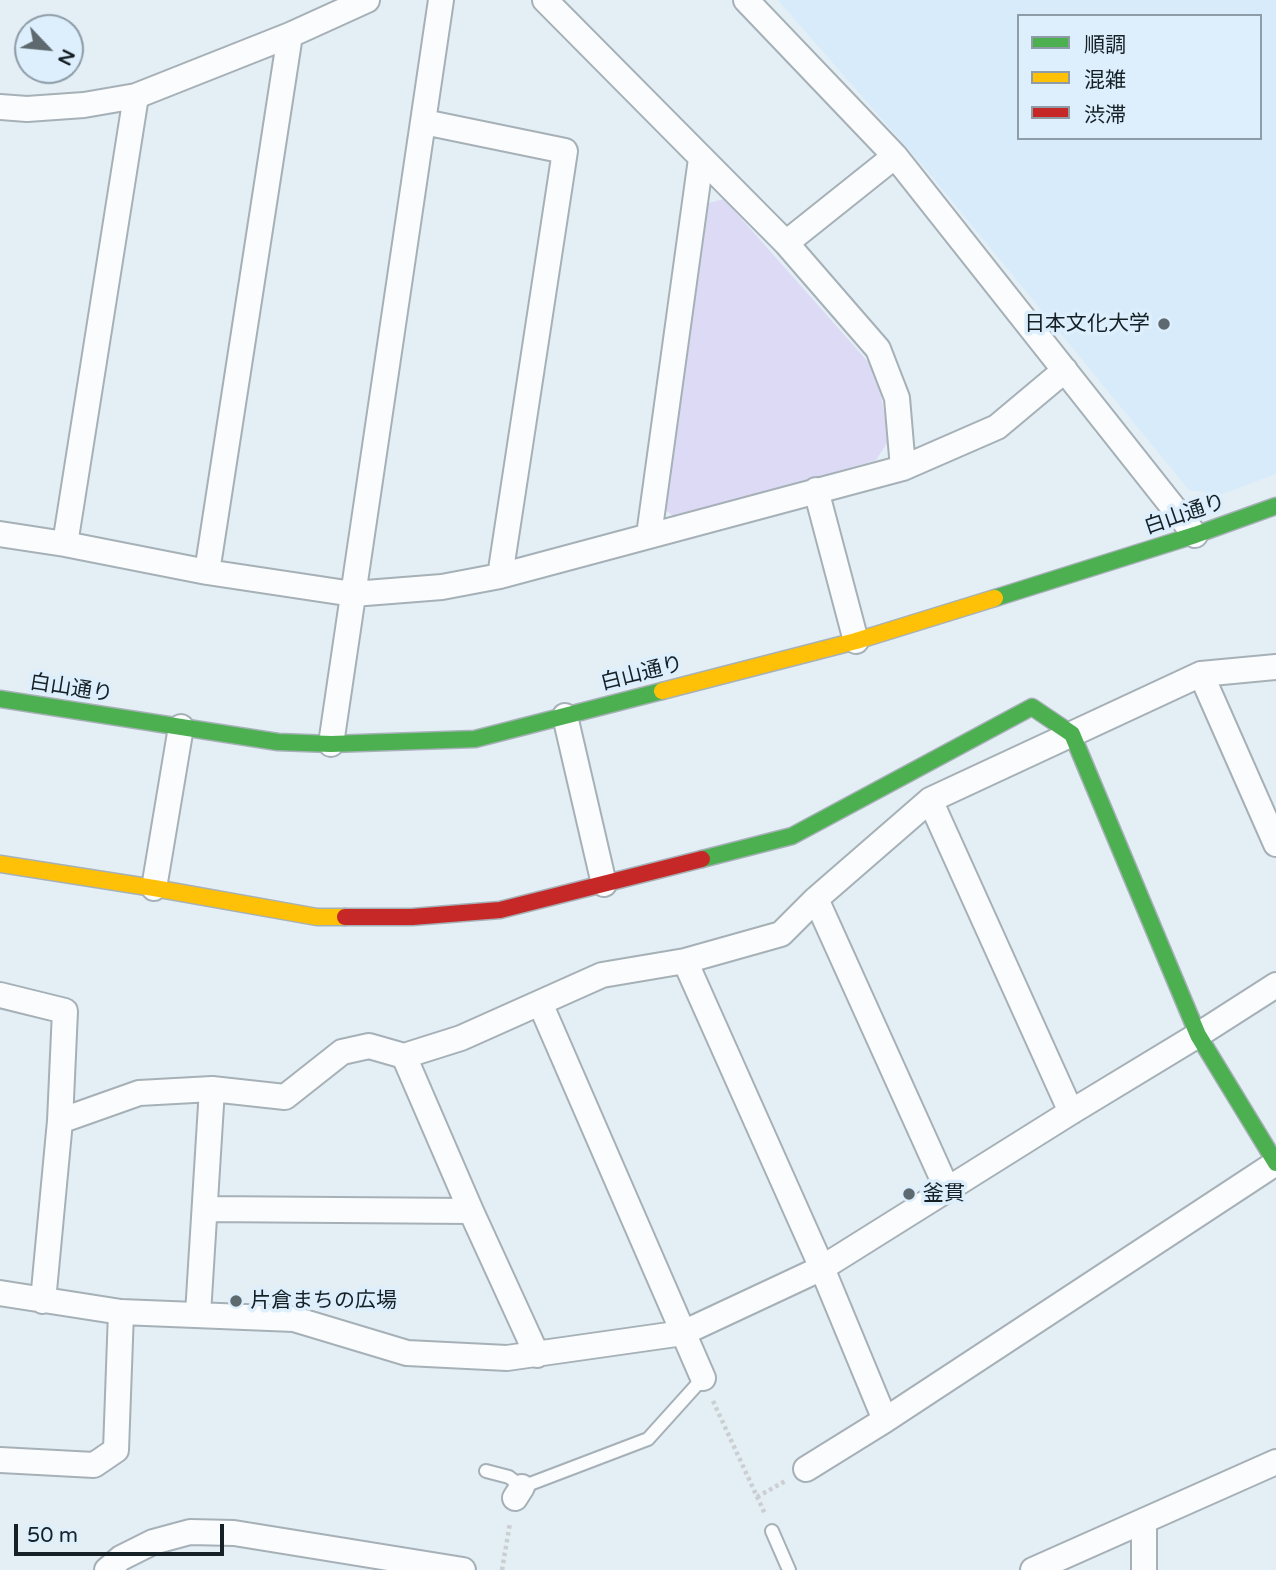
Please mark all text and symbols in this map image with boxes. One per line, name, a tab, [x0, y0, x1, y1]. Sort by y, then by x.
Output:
north arrow	[14, 14, 84, 84]
legend	[1017, 14, 1262, 140]
text: 順調	[1084, 33, 1126, 58]
text: N	[53, 46, 79, 69]
text: 混雑	[1084, 68, 1126, 93]
text: 渋滞	[1084, 103, 1126, 128]
place label: 日本文化大学	[1024, 311, 1150, 337]
marker: 日本文化大学	[1156, 316, 1172, 332]
street label: 白山通り	[1141, 489, 1229, 541]
street label: 白山通り	[598, 652, 686, 696]
street label: 白山通り	[28, 670, 114, 708]
place label: 釜貫	[923, 1181, 965, 1207]
marker: 釜貫	[901, 1186, 917, 1202]
place label: 片倉まちの広場	[250, 1288, 397, 1314]
marker: 片倉まちの広場	[228, 1293, 244, 1309]
scale bar	[18, 1510, 228, 1554]
text: 50 m	[27, 1523, 78, 1548]

